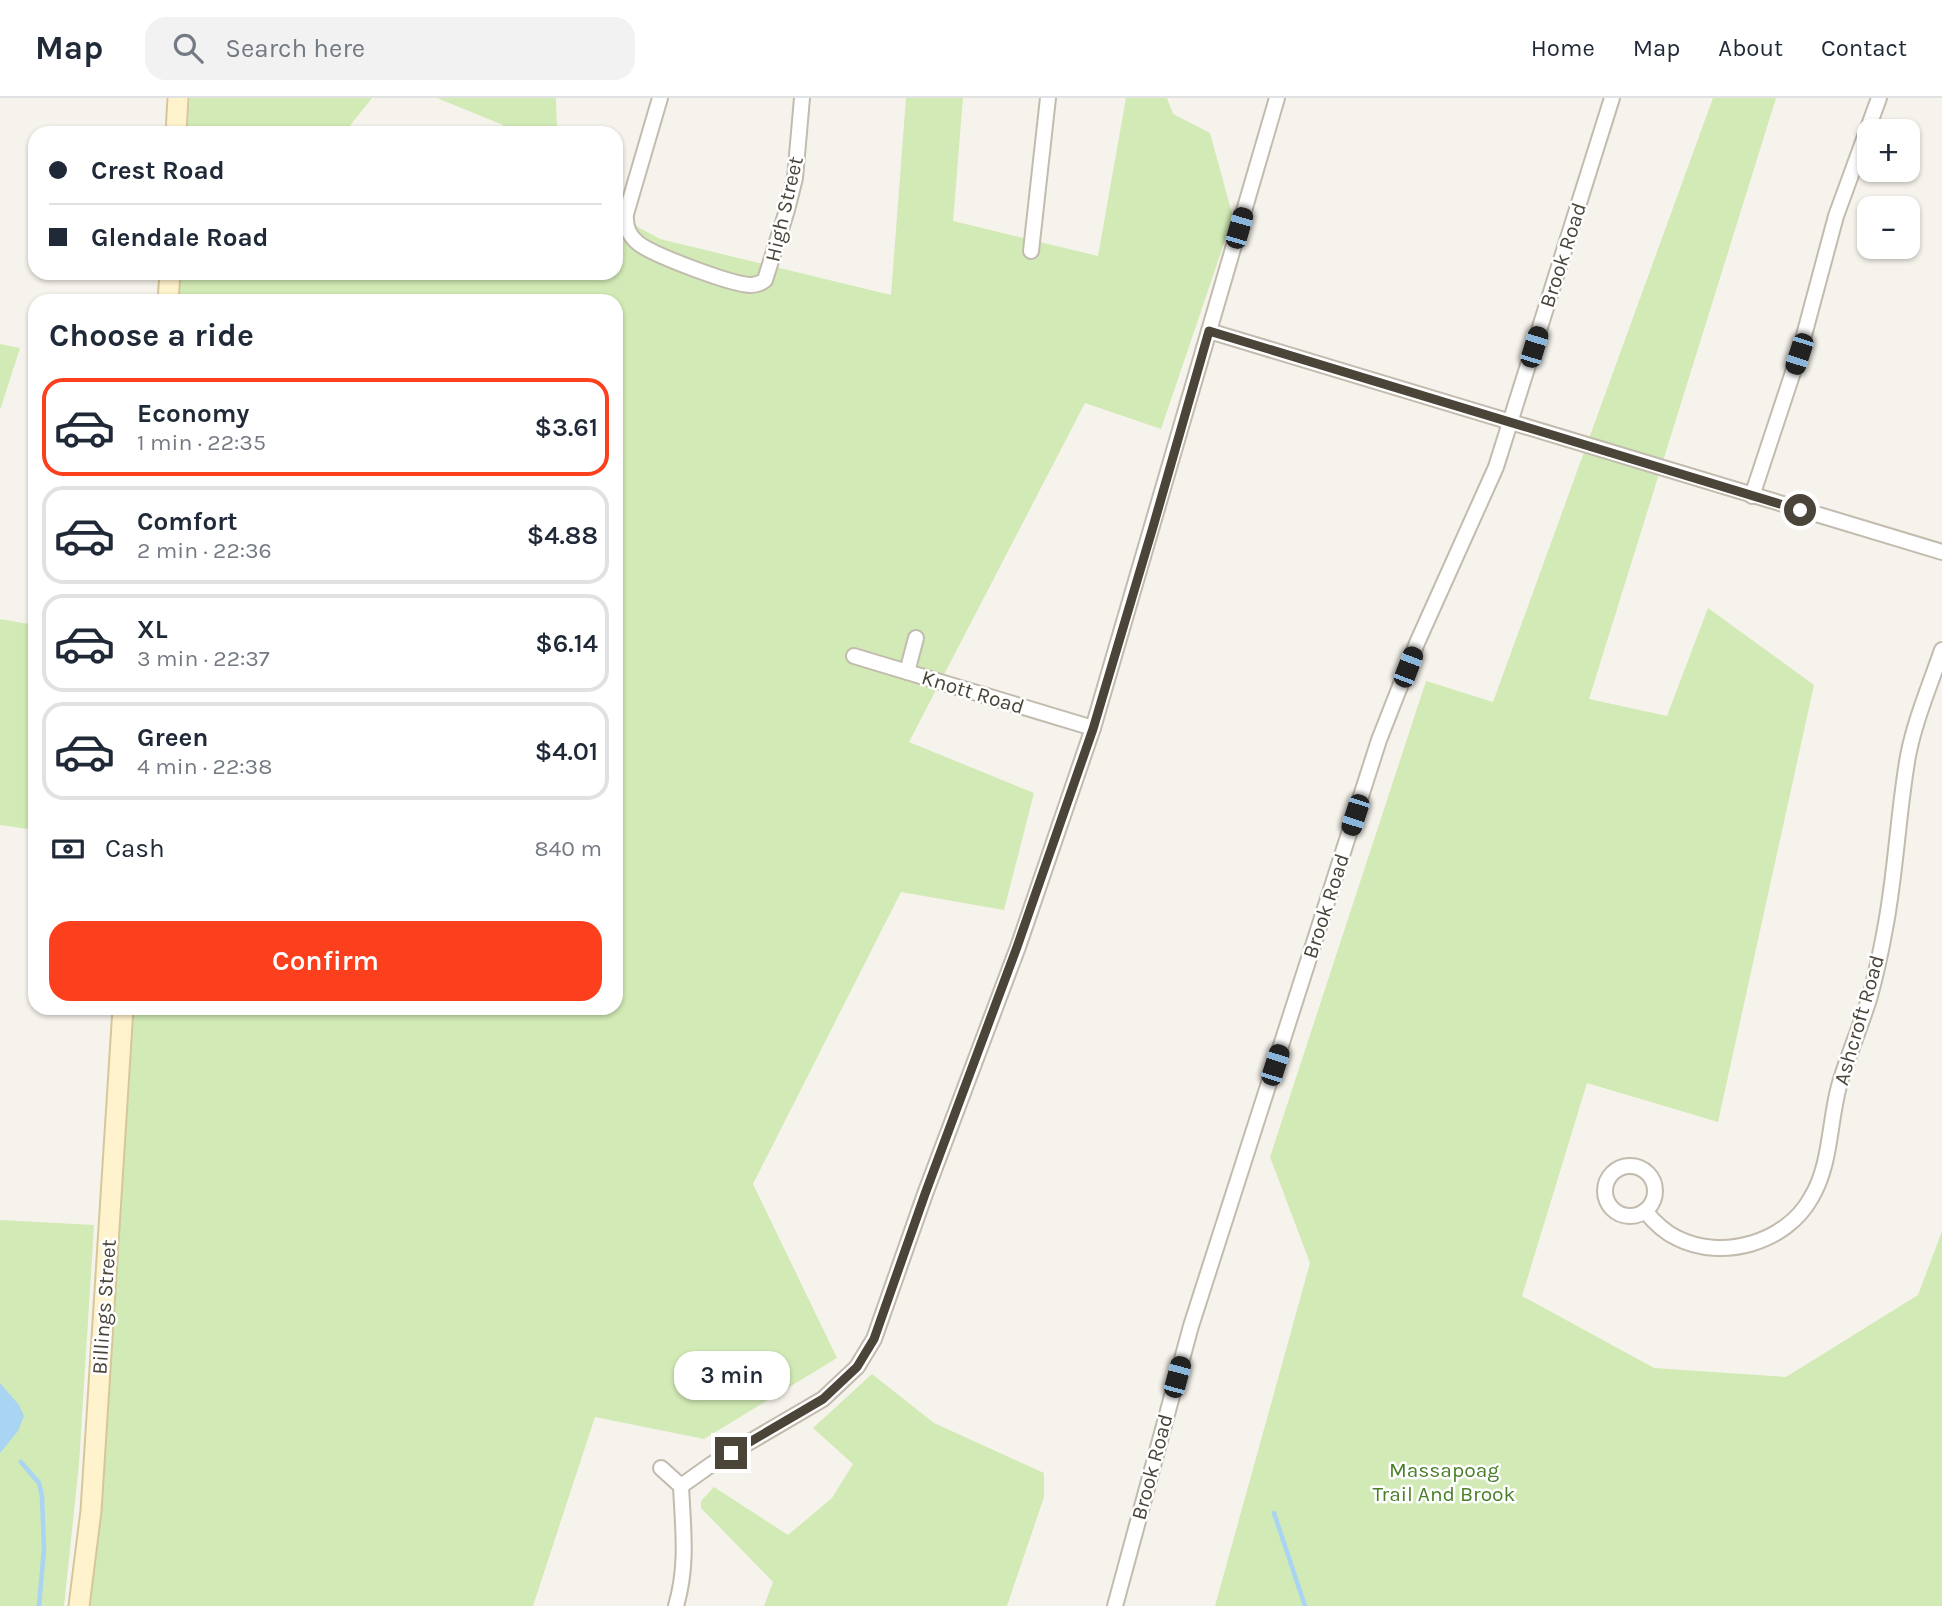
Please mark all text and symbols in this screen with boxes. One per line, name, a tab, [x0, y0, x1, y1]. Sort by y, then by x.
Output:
search box	[145, 17, 635, 80]
text: Map	[35, 29, 103, 67]
icon: search	[169, 29, 207, 67]
text: Search here	[225, 33, 365, 64]
text: Home	[1531, 34, 1595, 62]
text: Map	[1633, 34, 1680, 62]
text: About	[1718, 34, 1783, 62]
text: Contact	[1821, 34, 1907, 62]
map controls	[1857, 119, 1920, 259]
button: +	[1857, 119, 1920, 182]
street label: High Street	[760, 154, 808, 264]
text: Crest Road	[91, 155, 225, 186]
button: −	[1857, 196, 1920, 259]
street label: Brook Road	[1535, 200, 1591, 310]
car	[1224, 205, 1255, 251]
text: Glendale Road	[91, 222, 269, 253]
text: Choose a ride	[49, 317, 254, 354]
car	[1518, 324, 1551, 370]
car	[1783, 331, 1816, 377]
icon: car	[53, 396, 116, 459]
text: Economy	[137, 398, 249, 429]
text: $3.61	[535, 412, 598, 443]
text: 1 min · 22:35	[137, 429, 266, 456]
route start	[1784, 494, 1816, 526]
icon: car	[53, 504, 116, 567]
text: Comfort	[137, 506, 238, 537]
text: $4.88	[527, 520, 598, 551]
text: 2 min · 22:36	[137, 537, 272, 564]
icon: car	[53, 612, 116, 675]
text: XL	[137, 614, 168, 645]
text: $6.14	[535, 628, 598, 659]
car	[1391, 644, 1426, 690]
text: 3 min · 22:37	[137, 645, 270, 672]
street label: Knott Road	[919, 665, 1027, 719]
icon: car	[53, 720, 116, 783]
text: Green	[137, 722, 209, 753]
text: $4.01	[535, 736, 598, 767]
text: 4 min · 22:38	[137, 753, 272, 780]
car	[1339, 792, 1372, 838]
icon: cash	[49, 830, 87, 868]
text: Cash	[105, 833, 165, 864]
text: 840 m	[534, 835, 602, 862]
street label: Brook Road	[1298, 851, 1354, 961]
button: Confirm	[49, 921, 602, 1001]
street label: Ashcroft Road	[1829, 952, 1889, 1088]
car	[1259, 1042, 1292, 1088]
street label: Billings Street	[87, 1238, 121, 1375]
callout: 3 min	[673, 1352, 789, 1400]
car	[1162, 1354, 1193, 1400]
text: 3 min	[700, 1362, 764, 1389]
street label: Brook Road	[1126, 1411, 1178, 1523]
route end	[715, 1437, 747, 1469]
park label: Massapoag Trail And Brook	[1373, 1458, 1516, 1506]

